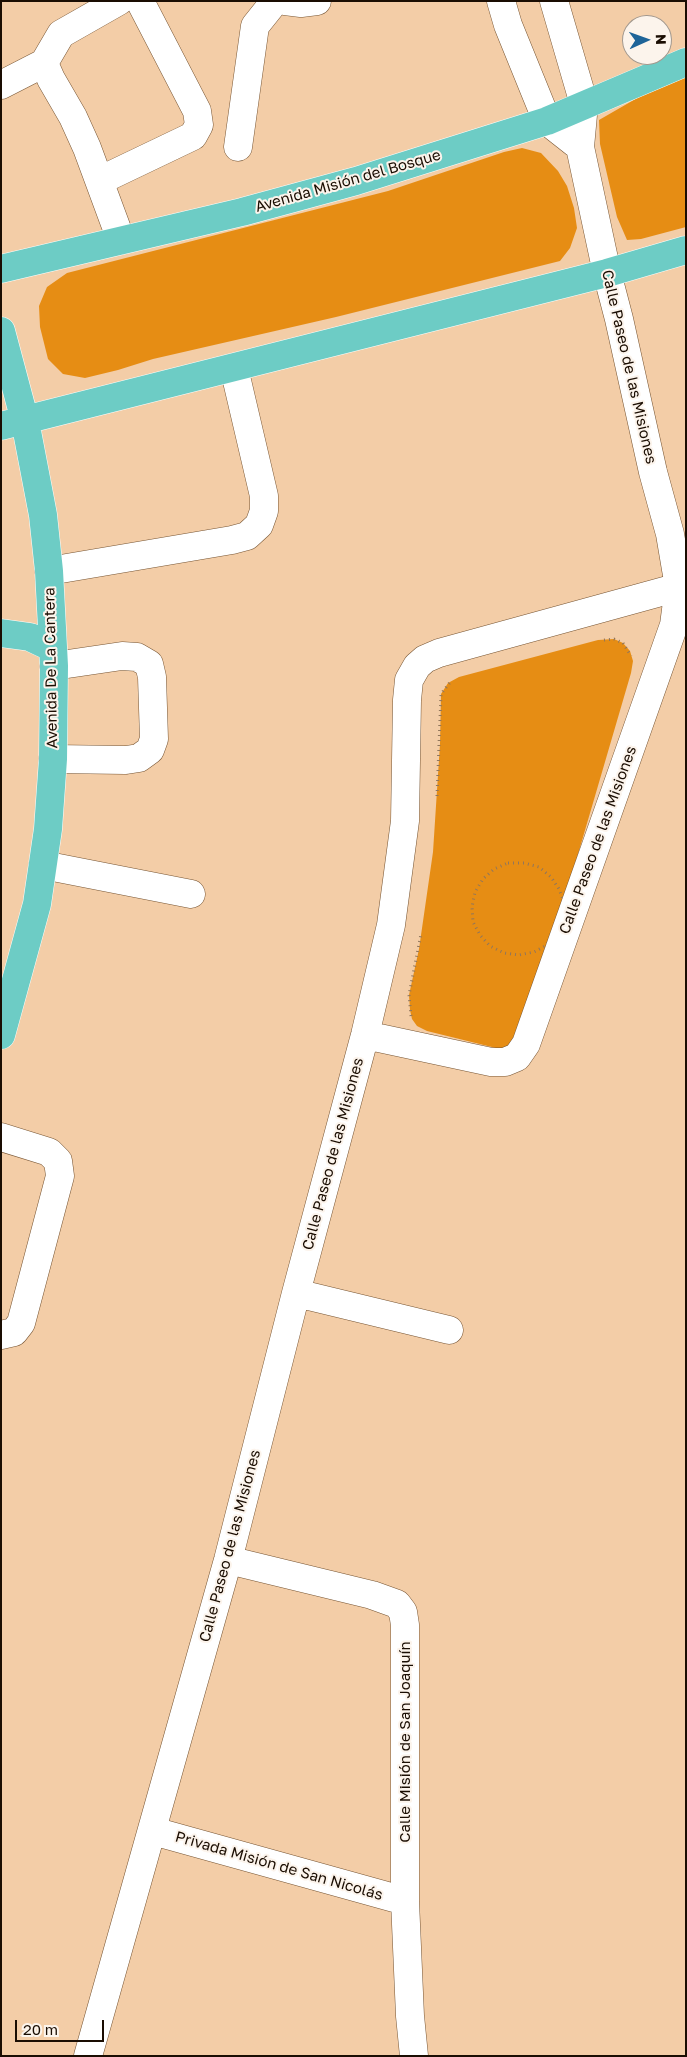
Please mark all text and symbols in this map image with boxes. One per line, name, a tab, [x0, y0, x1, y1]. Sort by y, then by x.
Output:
north arrow	[622, 15, 672, 65]
text: N	[653, 34, 670, 45]
street label: Avenida Misión del Bosque	[253, 146, 443, 216]
street label: Calle Paseo de las Misiones	[598, 268, 660, 466]
street label: Avenida De La Cantera	[41, 587, 61, 749]
street label: Calle Paseo de las Misiones	[556, 744, 640, 936]
street label: Calle Paseo de las Misiones	[299, 1056, 367, 1252]
street label: Calle Paseo de las Misiones	[196, 1448, 264, 1644]
street label: Calle Misión de San Joaquín	[396, 1641, 414, 1843]
street label: Privada Misión de San Nicolás	[173, 1828, 385, 1904]
scale bar	[18, 2010, 106, 2042]
text: 20 m	[23, 2020, 58, 2038]

